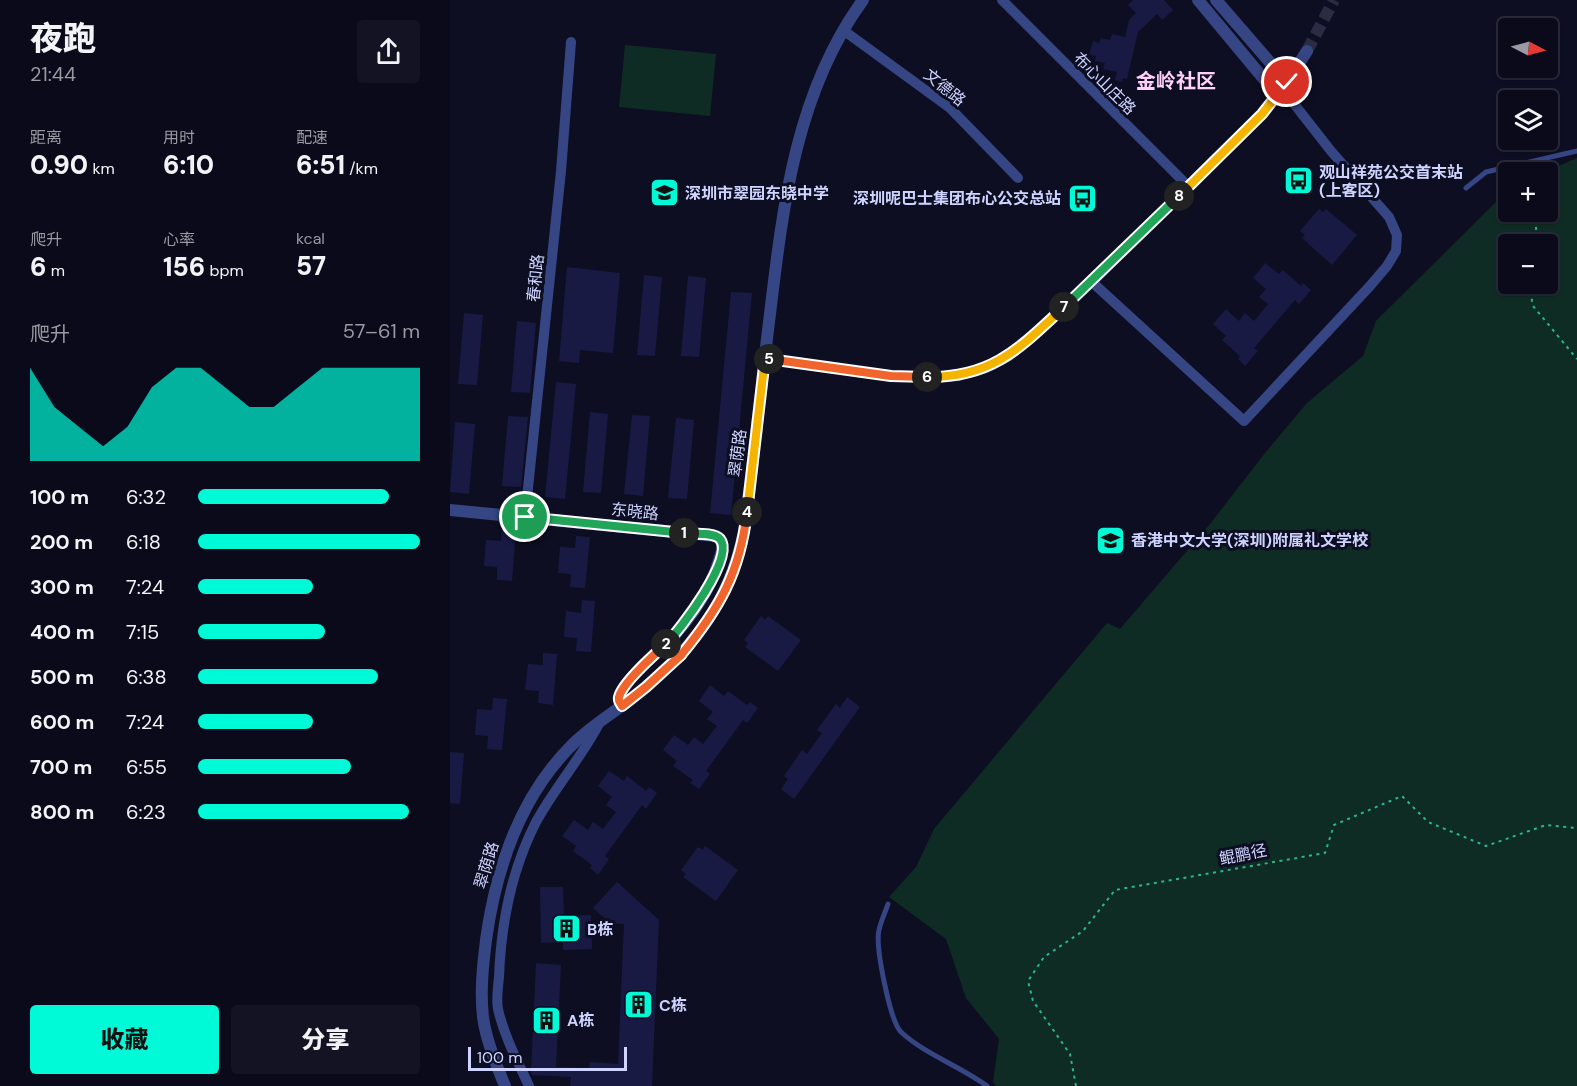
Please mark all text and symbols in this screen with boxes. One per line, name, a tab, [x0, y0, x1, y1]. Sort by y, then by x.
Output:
text: 夜跑	[30, 17, 96, 60]
north arrow	[1498, 18, 1558, 78]
map controls	[1498, 18, 1558, 294]
button: share	[357, 20, 420, 83]
street label: 布心山庄路	[1069, 48, 1140, 119]
pin	[1261, 56, 1312, 107]
text: 21:44	[30, 61, 76, 87]
street label: 文德路	[919, 64, 970, 111]
icon: check	[1270, 65, 1303, 98]
district label: 金岭社区	[1136, 68, 1216, 94]
button: layers	[1498, 90, 1558, 150]
text: 距离	[30, 127, 62, 148]
text: 用时	[163, 127, 195, 148]
text: 配速	[296, 127, 328, 148]
text: 0.90	[30, 148, 88, 182]
text: 6:10	[163, 148, 214, 182]
text: 6:51	[296, 148, 345, 182]
text: km	[88, 158, 115, 179]
text: /km	[345, 158, 378, 179]
place label: 观山祥苑公交首末站 (上客区)	[1319, 162, 1463, 201]
button: +	[1498, 162, 1558, 222]
bus stop icon: 观山祥苑公交首末站 (上客区)	[1282, 165, 1314, 197]
school or university icon: 深圳市翠园东晓中学	[648, 177, 680, 209]
pin: 8	[1164, 181, 1194, 211]
bus stop icon: 深圳呢巴士集团布心公交总站	[1066, 182, 1098, 214]
place label: 深圳市翠园东晓中学	[685, 183, 829, 204]
text: 8	[1174, 185, 1184, 206]
place label: 深圳呢巴士集团布心公交总站	[853, 188, 1061, 209]
text: kcal	[296, 228, 325, 249]
text: 爬升	[30, 229, 62, 250]
text: 心率	[163, 229, 195, 250]
button: −	[1498, 234, 1558, 294]
text: 57	[296, 249, 326, 283]
text: 6	[30, 250, 47, 284]
text: 156	[163, 250, 205, 284]
street label: 春和路	[523, 253, 548, 303]
text: m	[47, 260, 65, 281]
text: bpm	[205, 260, 244, 281]
pin: 7	[1049, 292, 1079, 322]
text: 7	[1060, 296, 1068, 317]
text: 57–61 m	[343, 318, 420, 344]
text: 爬升	[30, 321, 70, 347]
pin: 5	[754, 344, 784, 374]
text: 5	[764, 348, 774, 369]
pin: 6	[912, 362, 942, 392]
text: 6	[922, 366, 932, 387]
street label: 翠荫路	[724, 428, 751, 478]
text: 100 m	[30, 484, 89, 510]
text: 6:32	[126, 484, 166, 510]
pin	[499, 491, 550, 542]
pin: 4	[732, 497, 762, 527]
street label: 东晓路	[610, 499, 660, 524]
icon: arrive	[508, 500, 541, 533]
text: 4	[742, 501, 752, 522]
pin: 1	[669, 518, 699, 548]
text: 1	[681, 522, 687, 543]
school or university icon: 香港中文大学(深圳)附属礼文学校	[1094, 524, 1126, 556]
text: 200 m	[30, 529, 93, 555]
text: 6:18	[126, 529, 161, 555]
place label: 香港中文大学(深圳)附属礼文学校	[1131, 530, 1369, 551]
text: 300 m	[30, 574, 94, 600]
text: 7:24	[126, 574, 164, 600]
text: 400 m	[30, 619, 95, 645]
text: 7:15	[126, 619, 159, 645]
pin: 2	[651, 629, 681, 659]
text: 2	[661, 633, 671, 654]
text: 500 m	[30, 664, 94, 690]
text: 6:38	[126, 664, 167, 690]
text: 600 m	[30, 709, 94, 735]
text: 7:24	[126, 709, 164, 735]
text: 700 m	[30, 754, 92, 780]
text: 6:55	[126, 754, 167, 780]
text: 800 m	[30, 799, 94, 825]
text: 6:23	[126, 799, 166, 825]
street label: 翠荫路	[469, 839, 504, 891]
street label: 鲲鹏径	[1218, 840, 1269, 869]
building icon: B栋	[550, 913, 582, 945]
place label: B栋	[587, 919, 613, 940]
building icon: C栋	[622, 989, 654, 1021]
place label: C栋	[659, 995, 687, 1016]
building icon: A栋	[530, 1004, 562, 1036]
button: 收藏	[30, 1005, 219, 1074]
button: 分享	[231, 1005, 420, 1074]
place label: A栋	[567, 1010, 594, 1031]
scale bar	[468, 1044, 627, 1072]
text: 100 m	[477, 1047, 522, 1068]

